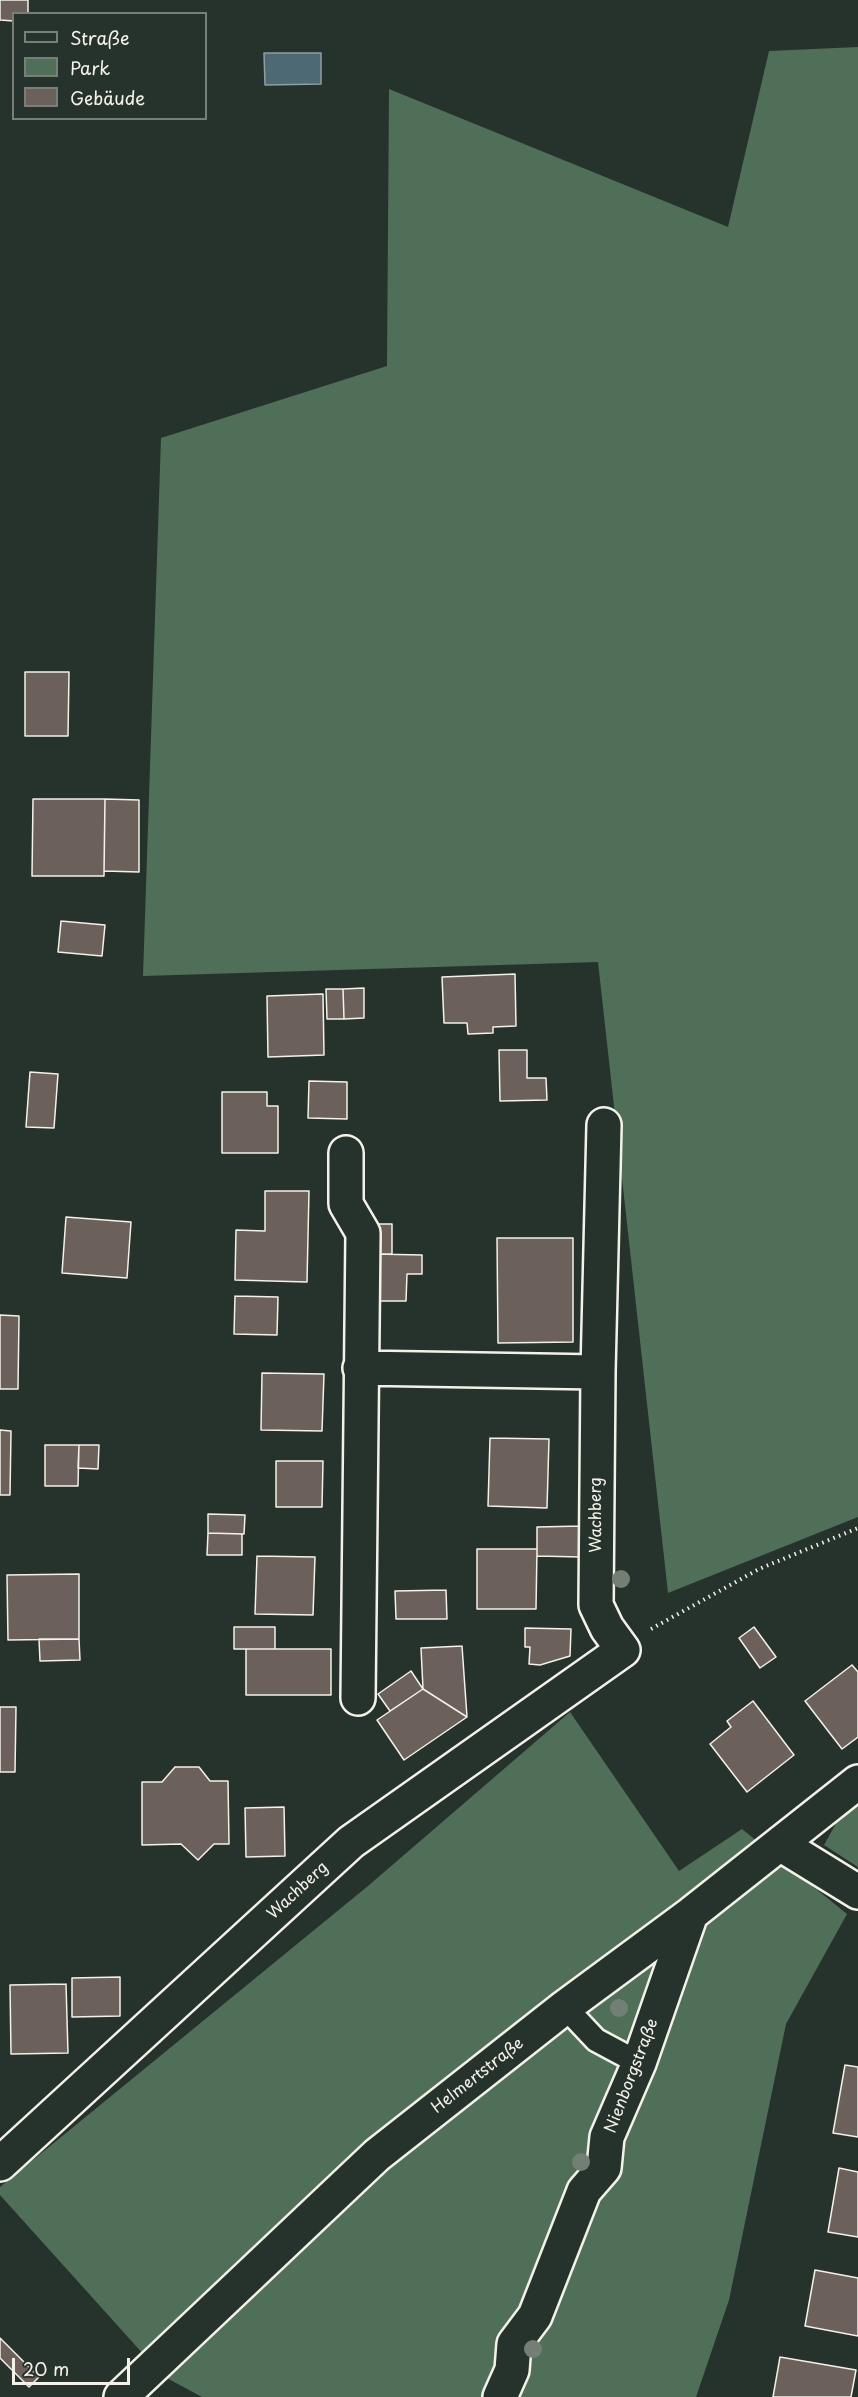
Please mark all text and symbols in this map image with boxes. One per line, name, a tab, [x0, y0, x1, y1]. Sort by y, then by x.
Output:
legend	[12, 12, 207, 120]
text: Straße	[70, 24, 130, 51]
text: Park	[70, 54, 110, 81]
text: Gebäude	[70, 84, 145, 111]
street label: Wachberg	[587, 1477, 607, 1553]
street label: Wachberg	[264, 1858, 332, 1924]
street label: Nienborgstraße	[601, 2016, 663, 2136]
street label: Helmertstraße	[428, 2034, 528, 2118]
scale bar	[15, 2346, 134, 2384]
text: 20 m	[23, 2355, 69, 2382]

